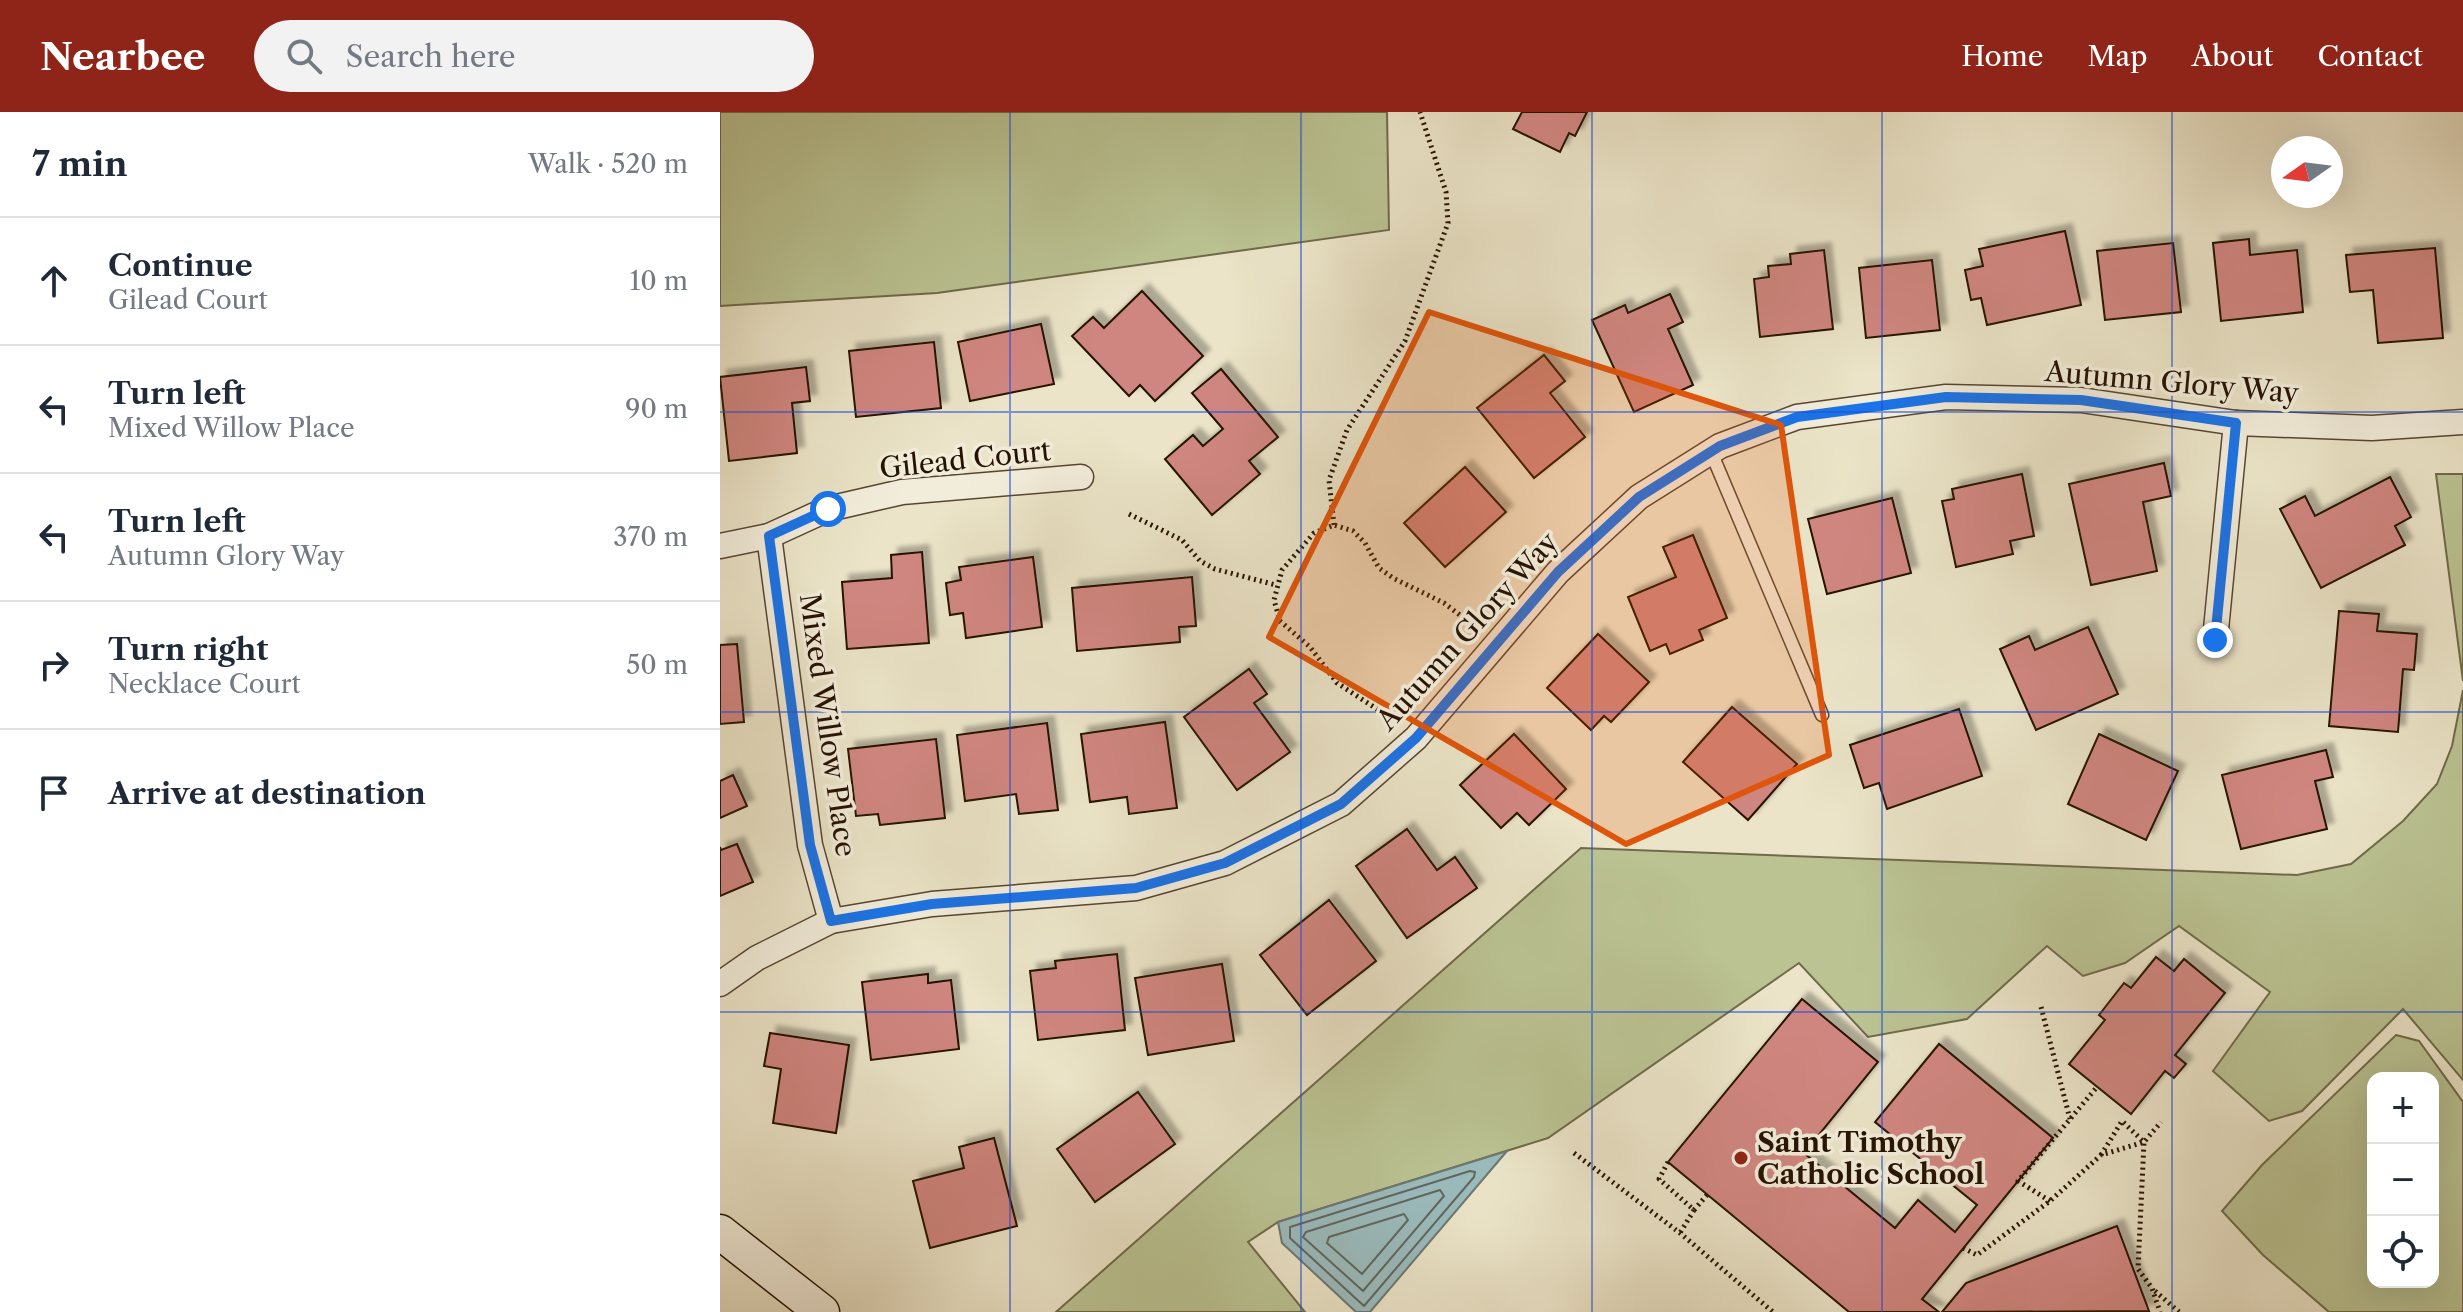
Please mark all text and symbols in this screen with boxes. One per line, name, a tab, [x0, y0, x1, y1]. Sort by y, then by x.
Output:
search box	[254, 20, 814, 92]
text: Nearbee	[40, 33, 206, 80]
icon: search	[282, 34, 326, 78]
text: Search here	[346, 38, 516, 75]
text: Home	[1961, 39, 2043, 73]
text: Map	[2087, 39, 2147, 73]
text: About	[2191, 39, 2273, 73]
text: Contact	[2317, 39, 2423, 73]
north arrow	[2271, 136, 2343, 208]
text: 7 min	[32, 143, 128, 185]
text: Walk · 520 m	[528, 148, 688, 180]
text: Continue	[108, 247, 253, 284]
icon: ahead	[32, 259, 76, 303]
text: 10 m	[629, 265, 688, 297]
text: Gilead Court	[108, 284, 268, 316]
street label: Autumn Glory Way	[2043, 354, 2301, 410]
text: Turn left	[108, 375, 245, 412]
icon: left	[32, 387, 76, 431]
text: 90 m	[625, 393, 688, 425]
text: Mixed Willow Place	[108, 412, 355, 444]
street label: Gilead Court	[878, 433, 1052, 485]
route start	[810, 491, 846, 527]
text: Turn left	[108, 503, 245, 540]
icon: left	[32, 515, 76, 559]
text: 370 m	[613, 521, 688, 553]
street label: Autumn Glory Way	[1369, 525, 1565, 738]
text: Autumn Glory Way	[108, 540, 344, 572]
street label: Mixed Willow Place	[793, 591, 863, 859]
route end	[2197, 622, 2233, 658]
text: Turn right	[108, 631, 268, 668]
icon: right	[32, 643, 76, 687]
text: 50 m	[626, 649, 688, 681]
text: Necklace Court	[108, 668, 301, 700]
icon: arrive	[32, 771, 76, 815]
text: Arrive at destination	[108, 775, 426, 812]
map controls	[2367, 1072, 2439, 1288]
button: +	[2367, 1072, 2439, 1144]
place label: Saint Timothy Catholic School	[1757, 1125, 1984, 1191]
button: −	[2367, 1144, 2439, 1216]
marker: Saint Timothy Catholic School	[1732, 1149, 1750, 1167]
button: locate	[2367, 1216, 2439, 1288]

